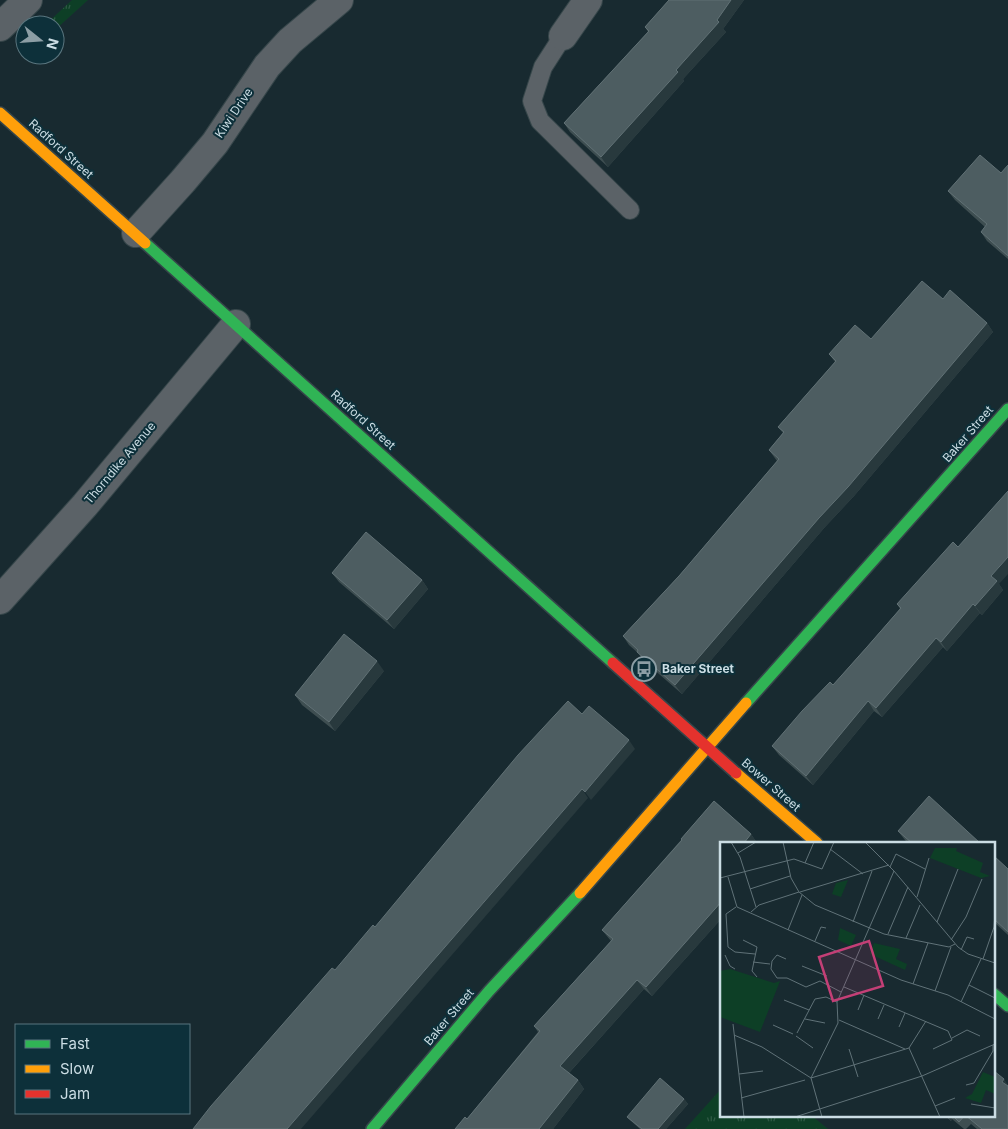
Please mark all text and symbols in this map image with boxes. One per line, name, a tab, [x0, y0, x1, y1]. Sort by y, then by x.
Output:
north arrow	[15, 15, 65, 65]
text: N	[43, 36, 63, 52]
street label: Kiwi Drive	[211, 85, 256, 141]
street label: Radford Street	[26, 116, 97, 182]
street label: Radford Street	[328, 387, 399, 453]
street label: Baker Street	[939, 402, 996, 465]
street label: Thorndike Avenue	[81, 418, 158, 507]
bus stop icon: Baker Street	[631, 656, 657, 682]
place label: Baker Street	[662, 661, 735, 676]
street label: Bower Street	[739, 755, 804, 814]
inset map	[720, 842, 996, 1116]
street label: Baker Street	[420, 985, 477, 1048]
legend	[15, 1024, 190, 1114]
text: Fast	[60, 1034, 90, 1053]
text: Slow	[60, 1059, 94, 1078]
text: Jam	[60, 1084, 90, 1103]

